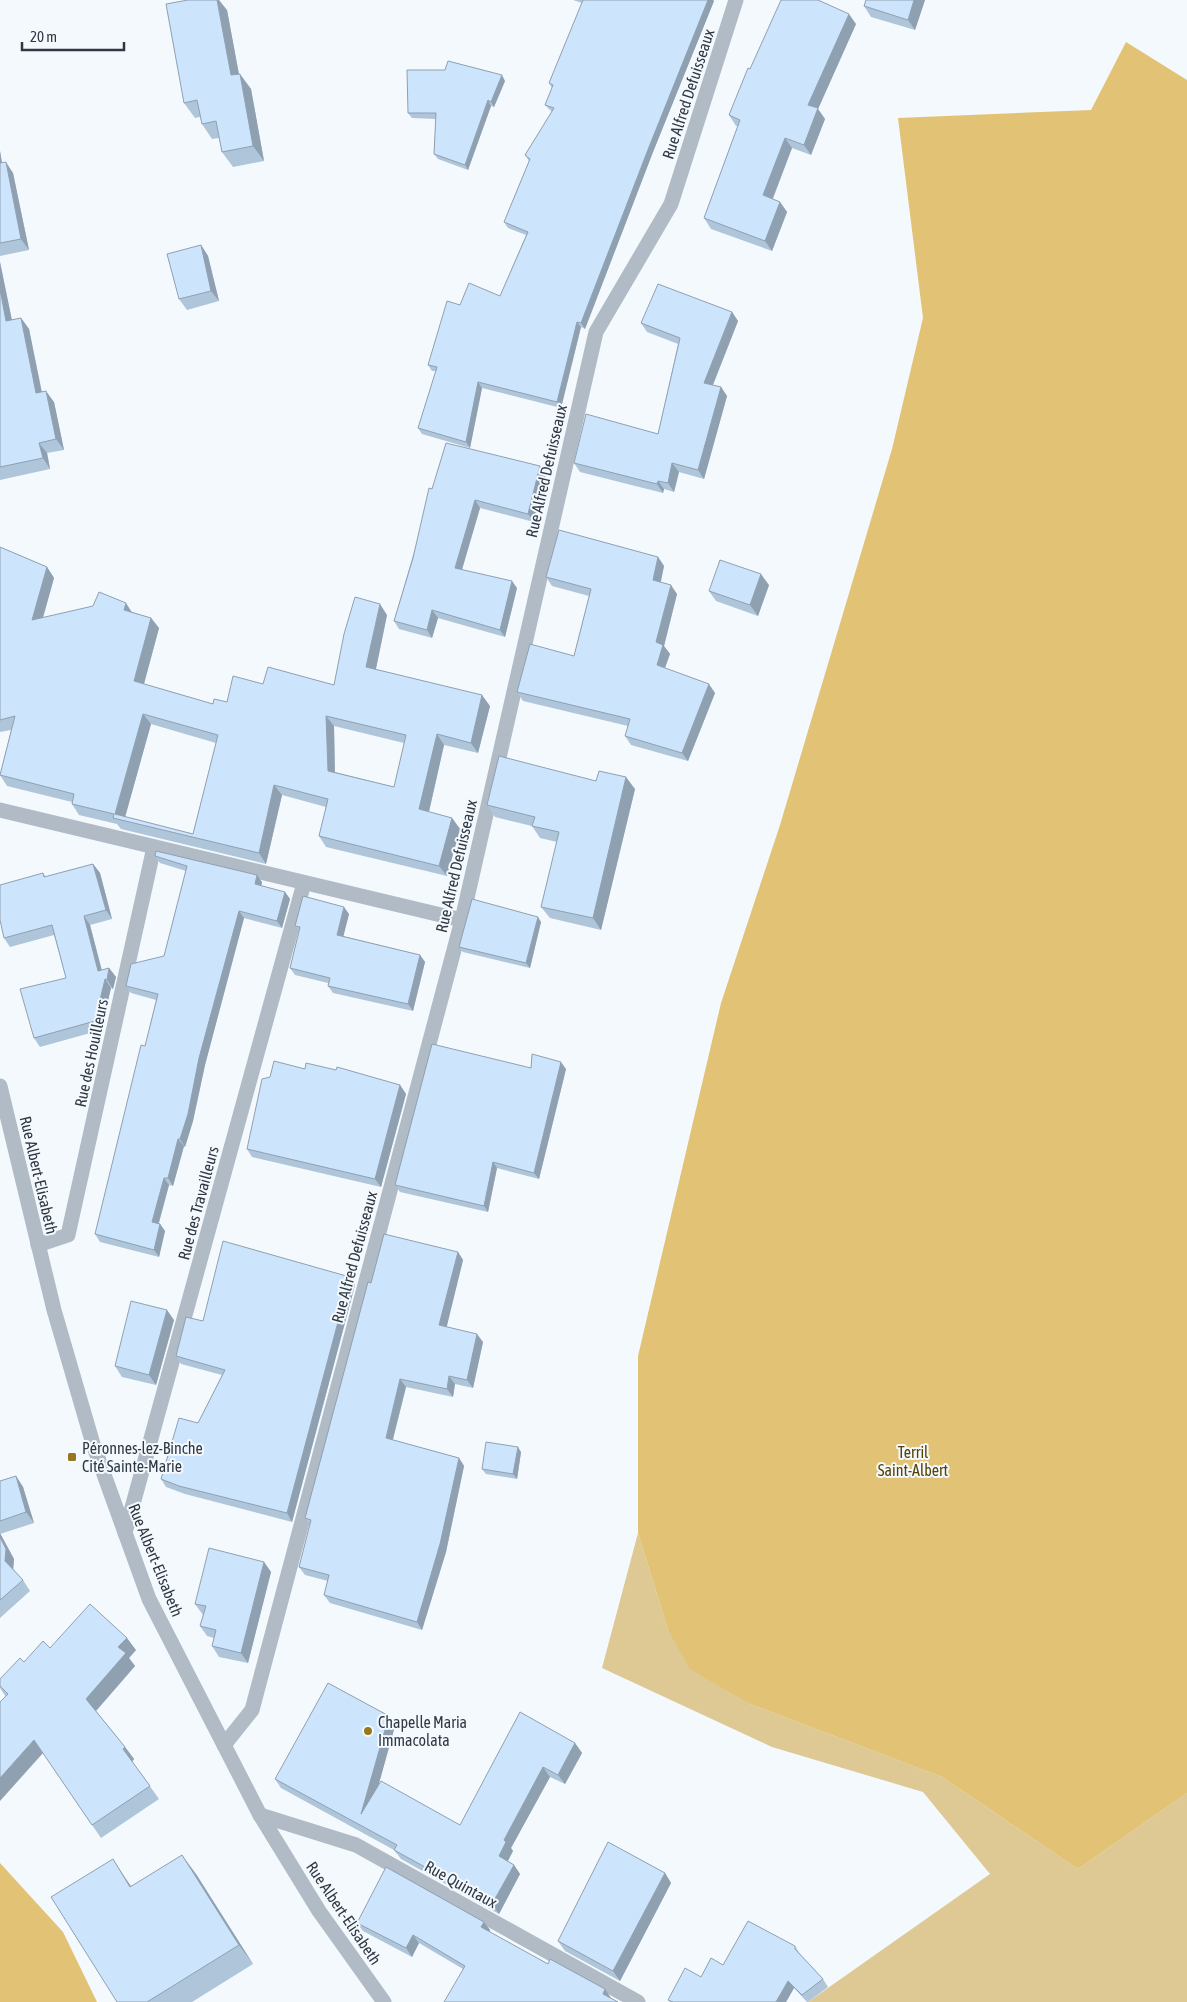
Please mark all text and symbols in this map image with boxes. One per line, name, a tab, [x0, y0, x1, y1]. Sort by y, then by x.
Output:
scale bar	[22, 20, 125, 52]
street label: Rue Alfred Defuisseaux	[658, 26, 718, 161]
text: 20 m	[30, 28, 57, 45]
street label: Rue Alfred Defuisseaux	[522, 402, 570, 539]
street label: Rue Alfred Defuisseaux	[432, 797, 480, 934]
street label: Rue des Houilleurs	[71, 997, 111, 1109]
street label: Rue Albert-Elisabeth	[17, 1114, 61, 1236]
street label: Rue des Travailleurs	[174, 1144, 222, 1262]
street label: Rue Alfred Defuisseaux	[328, 1189, 380, 1325]
place label: Péronnes-lez-Binche Cité Sainte-Marie	[82, 1439, 203, 1475]
park label: Terril Saint-Albert	[878, 1443, 949, 1479]
marker: Péronnes-lez-Binche Cité Sainte-Marie	[66, 1451, 78, 1463]
street label: Rue Albert-Elisabeth	[125, 1501, 187, 1619]
place label: Chapelle Maria Immacolata	[378, 1713, 467, 1749]
marker: Chapelle Maria Immacolata	[362, 1725, 374, 1737]
street label: Rue Quintaux	[422, 1857, 501, 1912]
street label: Rue Albert-Elisabeth	[303, 1858, 385, 1968]

